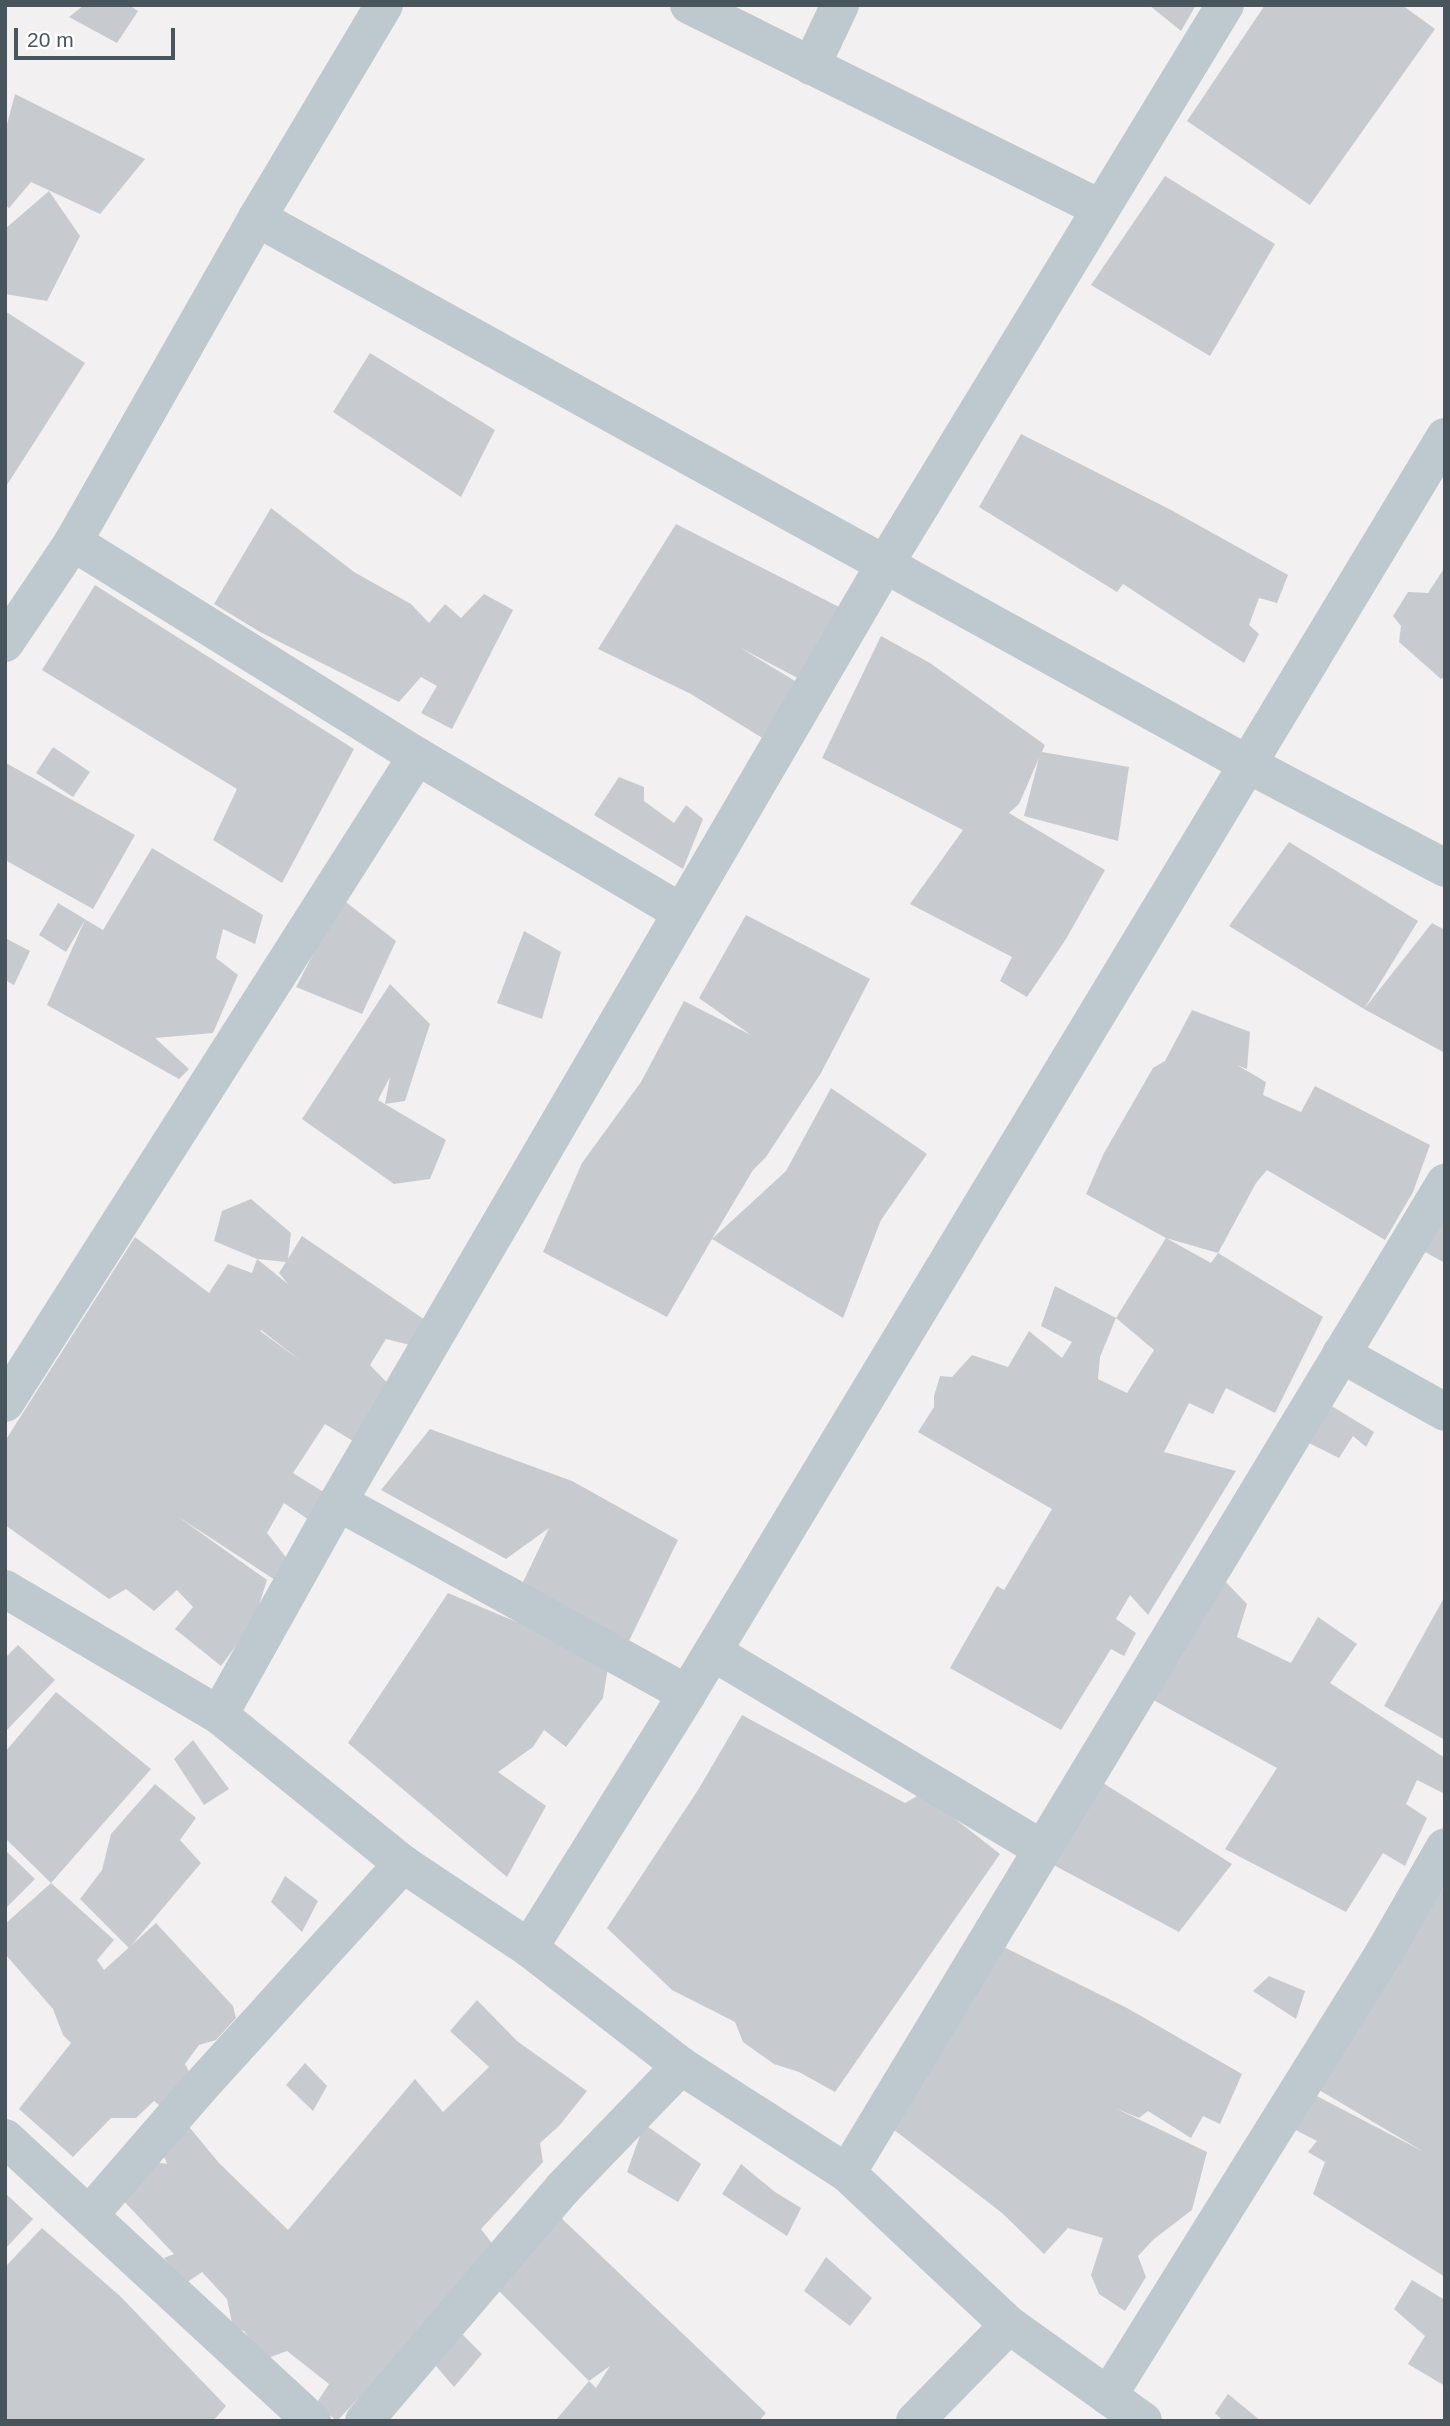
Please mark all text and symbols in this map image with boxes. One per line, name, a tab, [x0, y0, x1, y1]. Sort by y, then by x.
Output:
scale bar	[18, 14, 178, 58]
text: 20 m	[27, 28, 74, 51]

